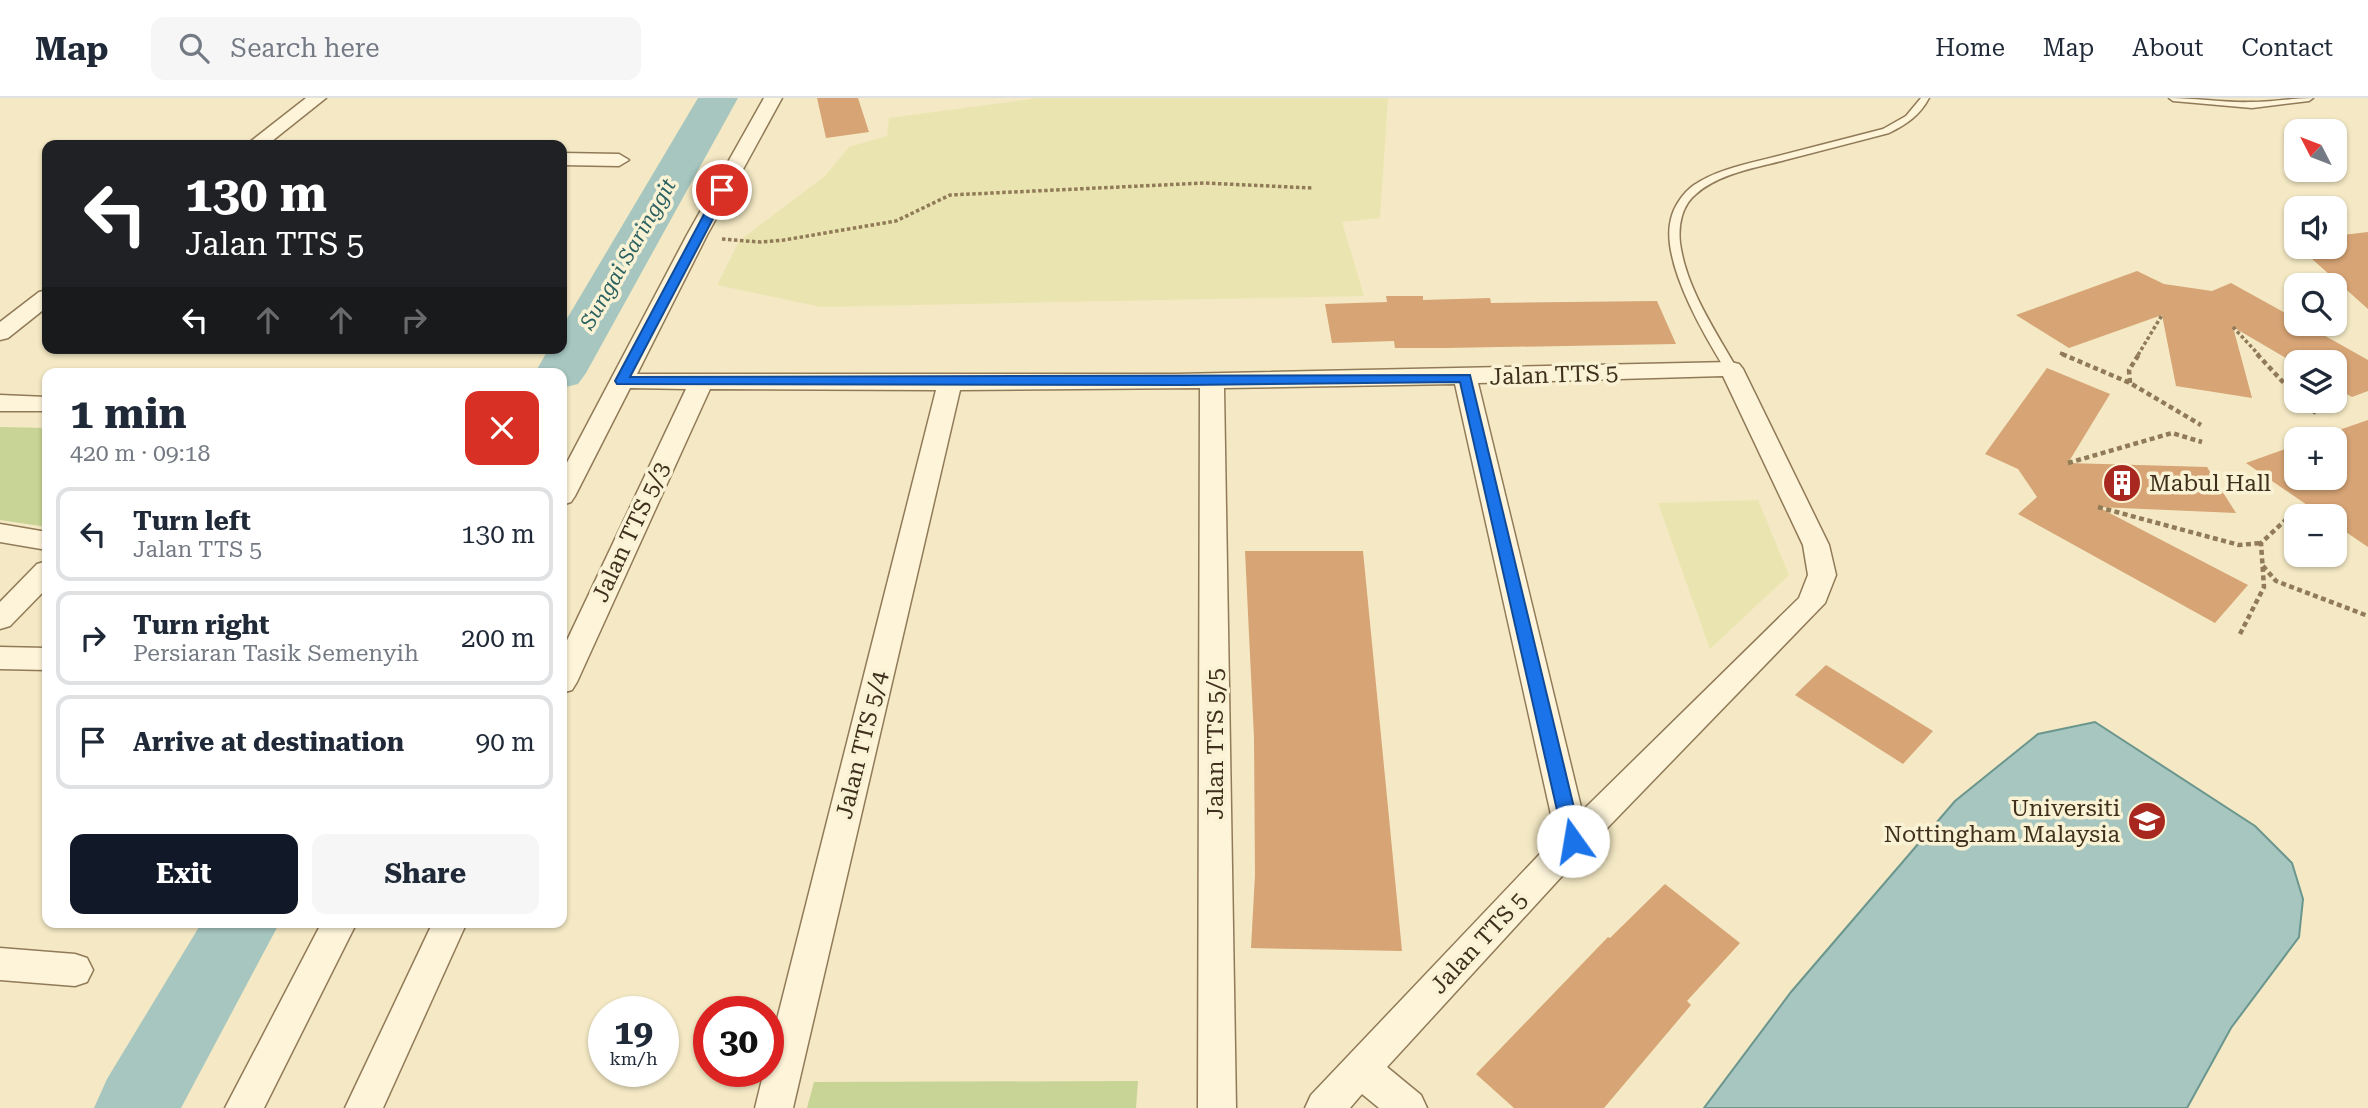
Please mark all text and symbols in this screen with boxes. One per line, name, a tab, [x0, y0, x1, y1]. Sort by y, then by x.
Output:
search box	[151, 17, 641, 80]
text: Map	[35, 29, 109, 68]
icon: search	[175, 29, 213, 67]
text: Search here	[231, 33, 380, 63]
text: Home	[1935, 34, 2005, 62]
text: Map	[2043, 34, 2094, 62]
text: About	[2132, 34, 2203, 62]
text: Contact	[2241, 34, 2333, 62]
north arrow	[2284, 119, 2347, 182]
map controls	[2284, 119, 2347, 567]
pin	[692, 160, 752, 220]
text: 130 m	[185, 166, 327, 223]
icon: left	[70, 168, 161, 259]
icon: arrive	[703, 171, 741, 209]
water label: Sungai Saringgit	[575, 174, 681, 334]
button: sound	[2284, 196, 2347, 259]
text: Jalan TTS 5	[185, 225, 365, 263]
button: search	[2284, 273, 2347, 336]
icon: left	[176, 301, 214, 339]
icon: ahead	[249, 301, 287, 339]
icon: ahead	[322, 301, 360, 339]
icon: right	[395, 301, 433, 339]
button: layers	[2284, 350, 2347, 413]
street label: Jalan TTS 5	[1489, 359, 1619, 391]
text: 1 min	[70, 389, 187, 438]
button: close	[465, 391, 539, 465]
button: +	[2284, 427, 2347, 490]
text: 420 m · 09:18	[70, 440, 210, 467]
street label: Jalan TTS 5/3	[587, 458, 675, 606]
building icon: Mabul Hall	[2101, 462, 2143, 504]
place label: Mabul Hall	[2149, 470, 2271, 497]
button: −	[2284, 504, 2347, 567]
text: Turn left	[133, 506, 251, 536]
icon: left	[74, 515, 112, 553]
text: 130 m	[461, 519, 535, 549]
text: Jalan TTS 5	[133, 536, 262, 563]
text: Turn right	[133, 610, 269, 640]
icon: right	[74, 619, 112, 657]
text: 200 m	[461, 623, 535, 653]
text: Persiaran Tasik Semenyih	[133, 640, 419, 667]
street label: Jalan TTS 5/4	[831, 668, 893, 822]
street label: Jalan TTS 5/5	[1202, 668, 1229, 820]
icon: arrive	[74, 723, 112, 761]
text: Arrive at destination	[133, 727, 404, 757]
text: 90 m	[476, 727, 535, 757]
place label: Universiti Nottingham Malaysia	[1884, 795, 2121, 848]
school or university icon: Universiti Nottingham Malaysia	[2126, 800, 2168, 842]
position arrow	[1536, 804, 1610, 878]
button: Exit	[70, 834, 298, 914]
button: Share	[312, 834, 539, 914]
street label: Jalan TTS 5	[1425, 887, 1533, 999]
speed limit sign: 30	[693, 996, 784, 1087]
text: 19	[614, 1012, 653, 1053]
text: km/h	[609, 1048, 658, 1069]

